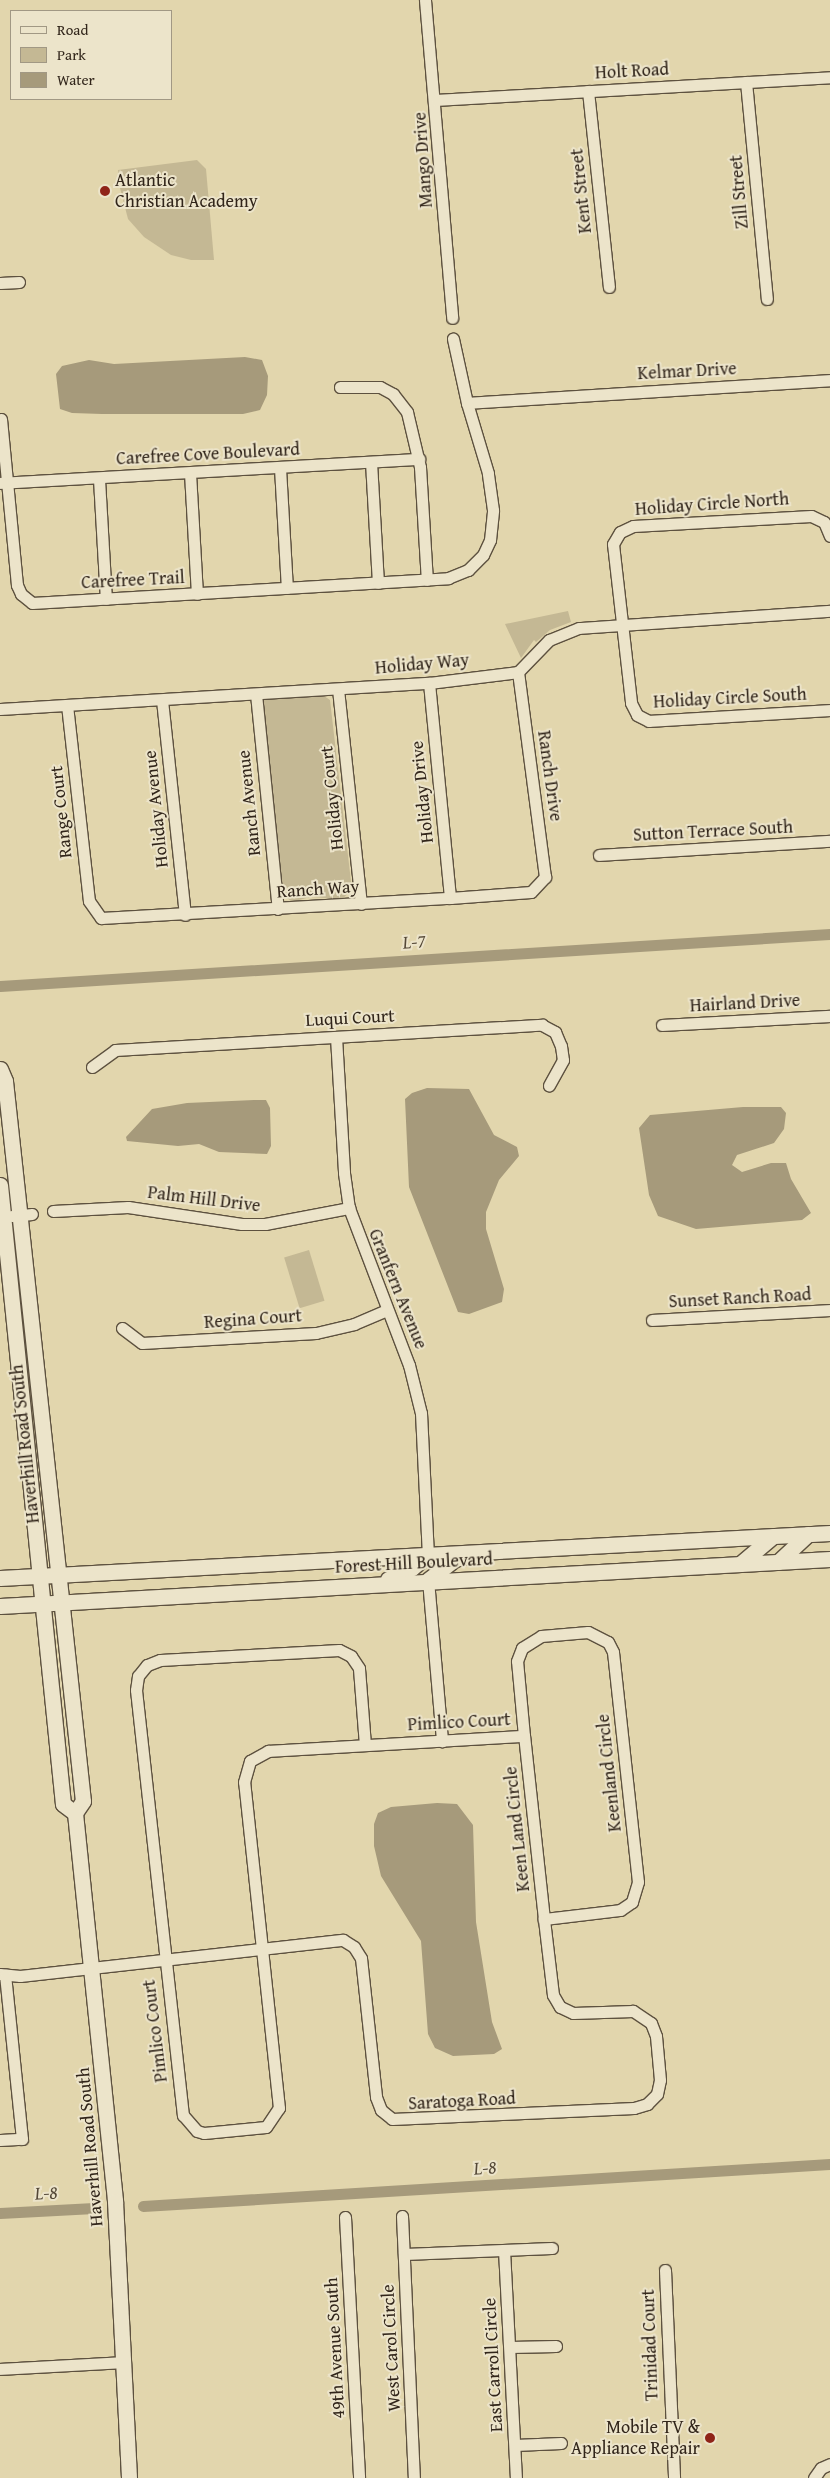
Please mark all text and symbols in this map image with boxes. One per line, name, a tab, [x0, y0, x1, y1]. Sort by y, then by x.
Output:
legend	[10, 10, 172, 100]
text: Road	[57, 19, 88, 40]
text: Park	[57, 44, 86, 65]
street label: Holt Road	[594, 58, 670, 84]
text: Water	[57, 69, 95, 90]
street label: Mango Drive	[409, 111, 437, 209]
street label: Kent Street	[566, 148, 596, 234]
street label: Zill Street	[725, 154, 753, 230]
place label: Atlantic Christian Academy	[115, 170, 258, 212]
marker: Atlantic Christian Academy	[99, 185, 111, 197]
street label: Kelmar Drive	[637, 358, 737, 384]
street label: Carefree Cove Boulevard	[116, 438, 300, 470]
street label: Holiday Circle North	[634, 488, 790, 520]
street label: Carefree Trail	[81, 567, 185, 593]
street label: Holiday Way	[374, 649, 470, 679]
street label: Holiday Circle South	[653, 683, 807, 713]
street label: Ranch Drive	[533, 729, 567, 823]
street label: Holiday Drive	[406, 740, 438, 844]
street label: Holiday Court	[316, 745, 348, 851]
street label: Holiday Avenue	[139, 749, 173, 869]
street label: Ranch Avenue	[233, 749, 265, 857]
street label: Range Court	[45, 765, 77, 859]
street label: Sutton Terrace South	[633, 816, 793, 846]
street label: Ranch Way	[276, 875, 360, 903]
water label: L-7	[402, 930, 426, 954]
street label: Hairland Drive	[689, 989, 801, 1017]
street label: Luqui Court	[305, 1005, 395, 1031]
street label: Palm Hill Drive	[146, 1181, 262, 1217]
street label: Granfern Avenue	[364, 1226, 432, 1352]
street label: Sunset Ranch Road	[668, 1283, 812, 1313]
street label: Regina Court	[203, 1305, 303, 1333]
street label: Haverhill Road South	[6, 1364, 44, 1524]
street label: Forest Hill Boulevard	[335, 1548, 493, 1578]
street label: Pimlico Court	[407, 1709, 511, 1735]
street label: Keenland Circle	[592, 1713, 626, 1833]
street label: Keen Land Circle	[500, 1765, 534, 1893]
street label: Pimlico Court	[138, 1978, 172, 2084]
street label: Haverhill Road South	[72, 2067, 108, 2227]
street label: Saratoga Road	[408, 2087, 516, 2115]
water label: L-8	[473, 2156, 497, 2180]
water label: L-8	[34, 2181, 58, 2205]
street label: 49th Avenue South	[321, 2277, 349, 2419]
street label: West Carol Circle	[377, 2284, 405, 2412]
street label: Trinidad Court	[637, 2289, 663, 2401]
street label: East Carroll Circle	[479, 2297, 507, 2433]
place label: Mobile TV & Appliance Repair	[571, 2417, 700, 2460]
marker: Mobile TV & Appliance Repair	[704, 2432, 716, 2444]

